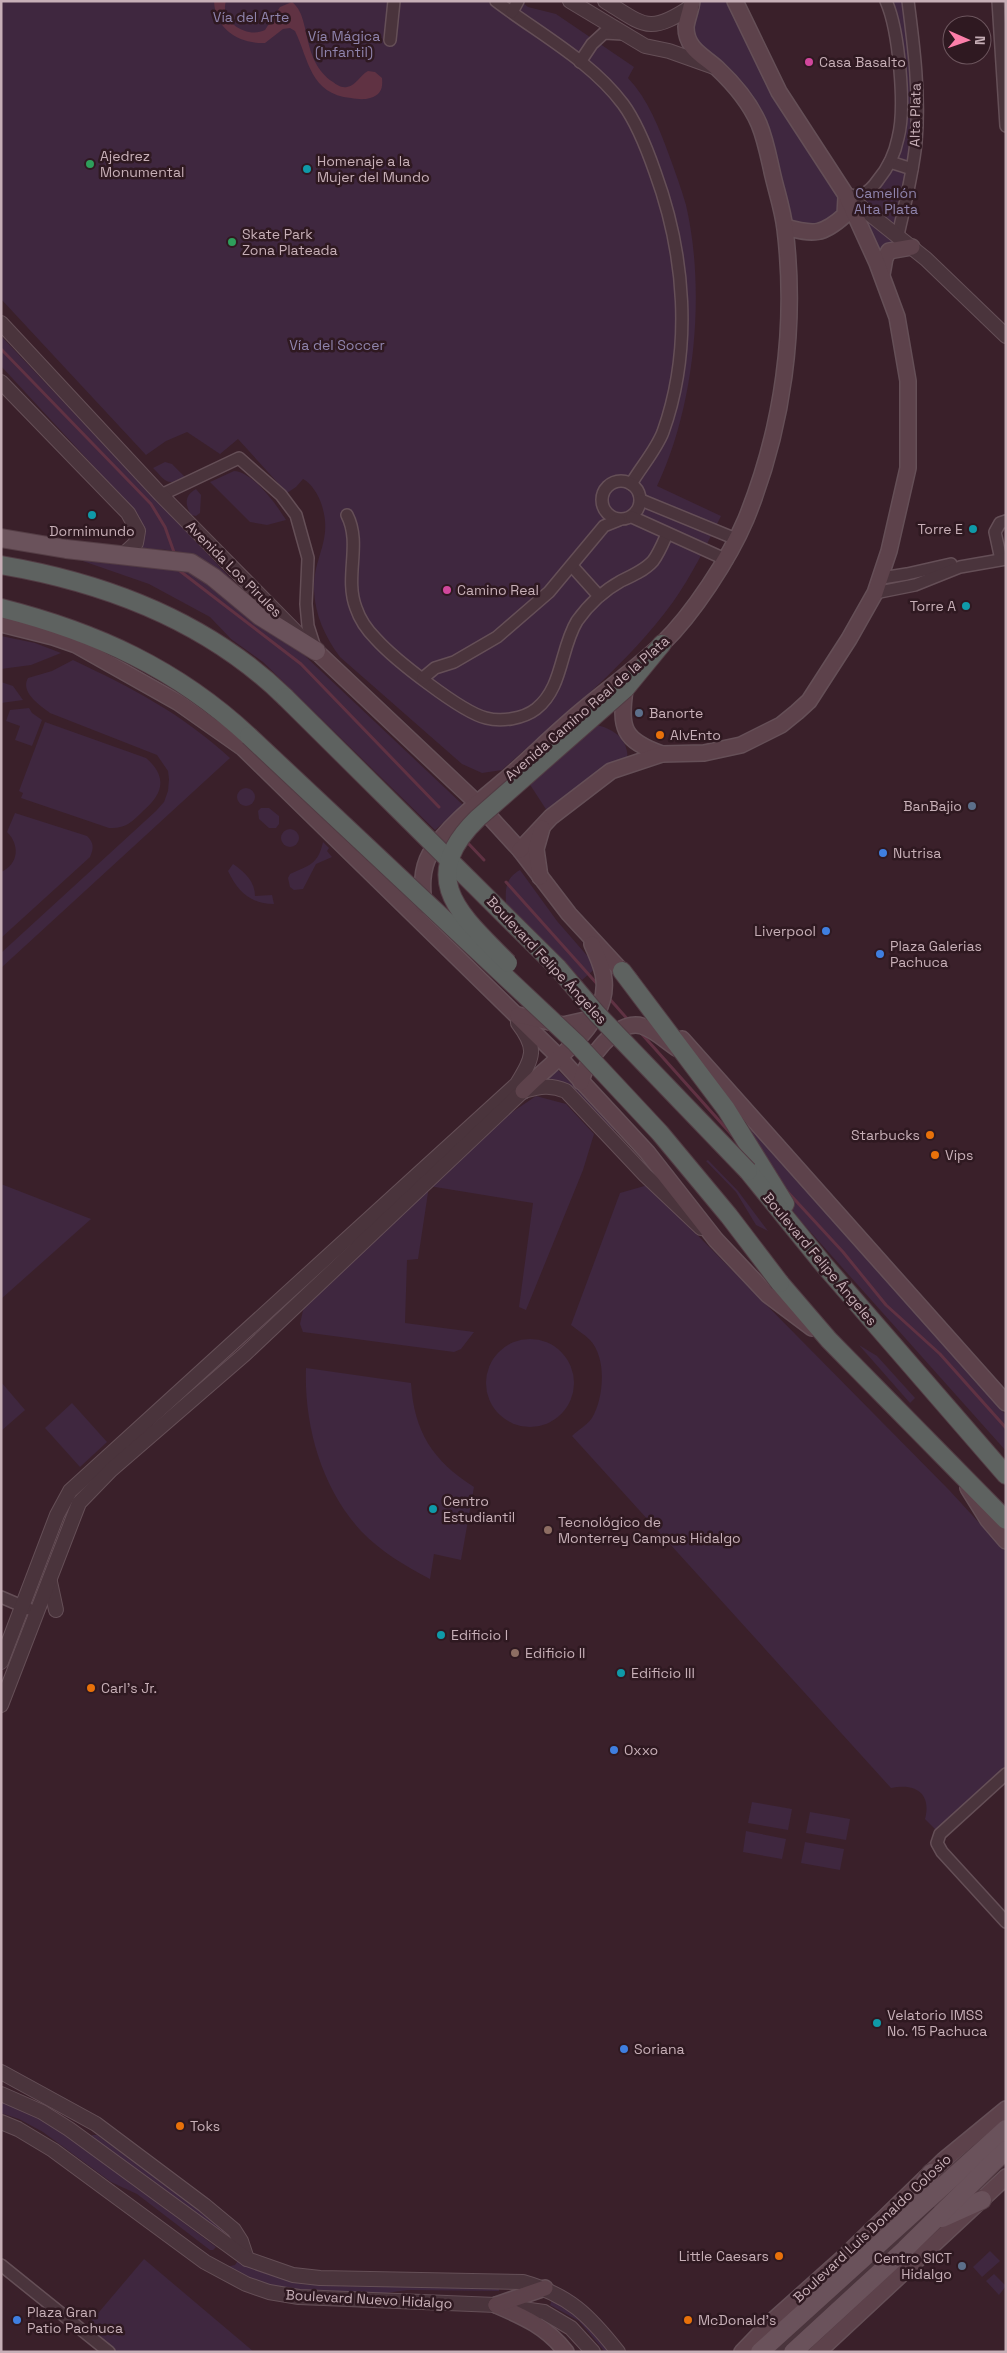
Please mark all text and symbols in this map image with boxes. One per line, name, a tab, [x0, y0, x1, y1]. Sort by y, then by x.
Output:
park label: Vía del Arte	[213, 8, 289, 26]
north arrow	[942, 15, 992, 65]
park label: Vía Mágica (Infantil)	[308, 27, 380, 61]
text: N	[971, 35, 989, 45]
place label: Casa Basalto	[819, 53, 906, 71]
marker: Casa Basalto	[803, 56, 815, 68]
street label: Alta Plata	[905, 83, 925, 147]
place label: Ajedrez Monumental	[100, 147, 184, 181]
place label: Homenaje a la Mujer del Mundo	[317, 152, 430, 186]
marker: Ajedrez Monumental	[84, 158, 96, 170]
marker: Homenaje a la Mujer del Mundo	[301, 163, 313, 175]
park label: Camellón Alta Plata	[854, 184, 918, 218]
place label: Skate Park Zona Plateada	[242, 225, 338, 259]
marker: Skate Park Zona Plateada	[226, 236, 238, 248]
park label: Vía del Soccer	[289, 336, 385, 354]
marker: Dormimundo	[86, 509, 98, 521]
street label: Avenida Los Pirules	[182, 517, 286, 621]
place label: Torre E	[917, 520, 963, 538]
place label: Dormimundo	[49, 522, 135, 540]
marker: Torre E	[967, 523, 979, 535]
place label: Camino Real	[457, 581, 539, 599]
marker: Camino Real	[441, 584, 453, 596]
place label: Torre A	[910, 597, 956, 615]
marker: Torre A	[960, 600, 972, 612]
street label: Avenida Camino Real de la Plata	[501, 632, 673, 784]
place label: Banorte	[649, 704, 703, 722]
marker: Banorte	[633, 707, 645, 719]
place label: AlvEnto	[670, 726, 721, 744]
marker: AlvEnto	[654, 729, 666, 741]
place label: BanBajio	[903, 797, 962, 815]
marker: BanBajio	[966, 800, 978, 812]
place label: Nutrisa	[893, 844, 941, 862]
marker: Nutrisa	[877, 847, 889, 859]
street label: Boulevard Felipe Ángeles	[483, 892, 611, 1028]
place label: Liverpool	[754, 922, 816, 940]
marker: Liverpool	[820, 925, 832, 937]
place label: Plaza Galerias Pachuca	[890, 937, 982, 971]
marker: Plaza Galerias Pachuca	[874, 948, 886, 960]
place label: Starbucks	[851, 1126, 920, 1144]
marker: Starbucks	[924, 1129, 936, 1141]
place label: Vips	[945, 1146, 974, 1164]
marker: Vips	[929, 1149, 941, 1161]
street label: Boulevard Felipe Ángeles	[759, 1189, 881, 1329]
place label: Centro Estudiantil	[443, 1492, 515, 1526]
marker: Centro Estudiantil	[427, 1503, 439, 1515]
place label: Tecnológico de Monterrey Campus Hidalgo	[558, 1513, 741, 1547]
marker: Tecnológico de Monterrey Campus Hidalgo	[542, 1524, 554, 1536]
place label: Edificio I	[451, 1626, 508, 1644]
marker: Edificio I	[435, 1629, 447, 1641]
place label: Edificio II	[525, 1644, 586, 1662]
marker: Edificio II	[509, 1647, 521, 1659]
place label: Edificio III	[631, 1664, 695, 1682]
marker: Edificio III	[615, 1667, 627, 1679]
place label: Carl's Jr.	[101, 1679, 157, 1697]
marker: Carl's Jr.	[85, 1682, 97, 1694]
place label: Oxxo	[624, 1741, 658, 1759]
marker: Oxxo	[608, 1744, 620, 1756]
place label: Velatorio IMSS No. 15 Pachuca	[887, 2006, 987, 2040]
marker: Velatorio IMSS No. 15 Pachuca	[871, 2017, 883, 2029]
place label: Soriana	[634, 2040, 685, 2058]
marker: Soriana	[618, 2043, 630, 2055]
place label: Toks	[190, 2117, 220, 2135]
marker: Toks	[174, 2120, 186, 2132]
street label: Boulevard Luis Donaldo Colosio	[789, 2150, 955, 2306]
place label: Little Caesars	[679, 2247, 769, 2265]
place label: Centro SICT Hidalgo	[874, 2249, 952, 2283]
marker: Little Caesars	[773, 2250, 785, 2262]
marker: Centro SICT Hidalgo	[956, 2260, 968, 2272]
street label: Boulevard Nuevo Hidalgo	[285, 2286, 453, 2312]
place label: Plaza Gran Patio Pachuca	[27, 2303, 123, 2337]
place label: McDonald's	[698, 2311, 776, 2329]
marker: Plaza Gran Patio Pachuca	[11, 2314, 23, 2326]
marker: McDonald's	[682, 2314, 694, 2326]

